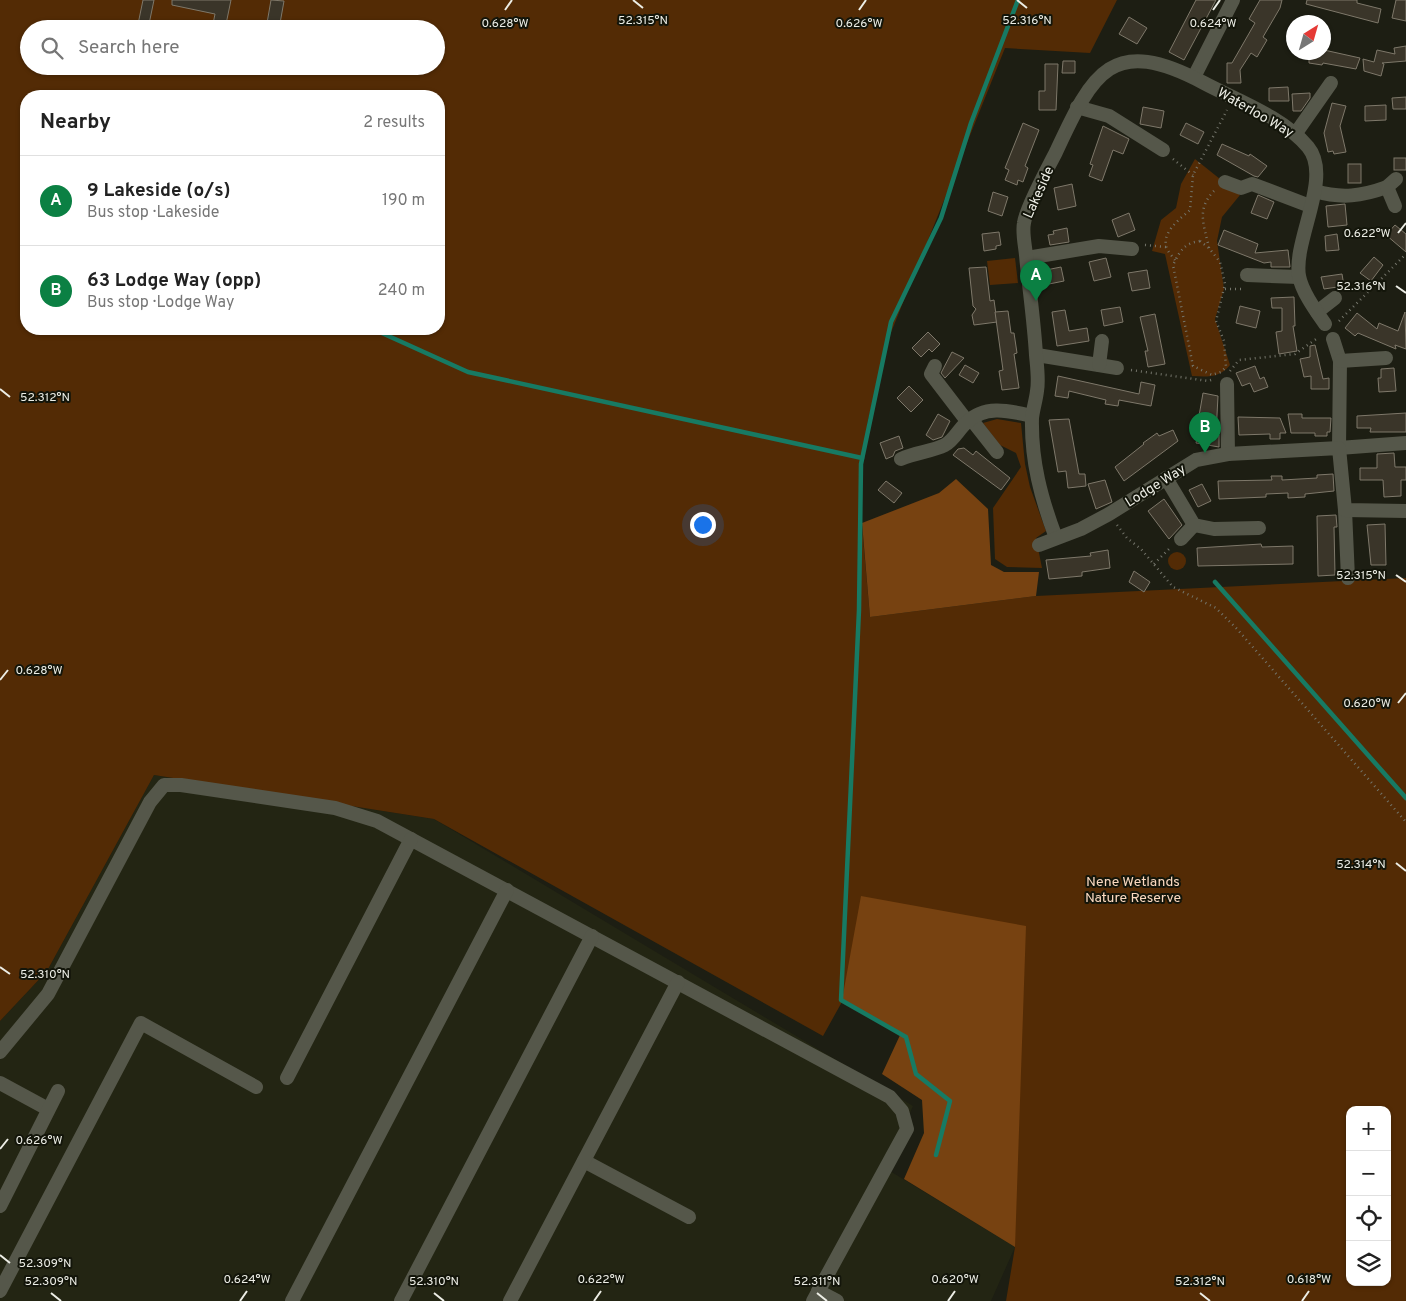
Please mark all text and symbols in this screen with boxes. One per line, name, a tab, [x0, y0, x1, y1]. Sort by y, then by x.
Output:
text: 52.315°N	[618, 13, 668, 29]
text: 52.316°N	[1002, 13, 1052, 29]
north arrow	[1286, 15, 1331, 60]
text: 0.628°W	[481, 16, 529, 32]
text: 0.626°W	[835, 16, 883, 32]
text: 0.624°W	[1189, 16, 1237, 32]
search box	[20, 20, 445, 75]
icon: search	[38, 34, 66, 62]
text: Search here	[78, 36, 180, 60]
street label: Waterloo Way	[1214, 85, 1297, 142]
text: Nearby	[40, 109, 111, 136]
text: 2 results	[363, 113, 425, 133]
street label: Lakeside	[1020, 164, 1058, 221]
text: 9 Lakeside (o/s)	[87, 179, 231, 203]
text: A	[50, 191, 62, 211]
text: 190 m	[382, 191, 425, 211]
text: Bus stop · Lakeside	[87, 203, 219, 223]
text: 0.622°W	[1343, 226, 1391, 242]
pin: A	[1020, 260, 1052, 301]
text: 63 Lodge Way (opp)	[87, 269, 261, 293]
text: 52.316°N	[1336, 279, 1386, 295]
text: B	[50, 281, 62, 301]
text: 240 m	[378, 281, 425, 301]
text: Bus stop · Lodge Way	[87, 293, 234, 313]
text: 52.312°N	[20, 390, 70, 406]
pin: B	[1189, 412, 1221, 453]
street label: Lodge Way	[1122, 461, 1189, 512]
your location	[690, 512, 716, 538]
text: 52.315°N	[1336, 568, 1386, 584]
text: 0.628°W	[15, 663, 63, 679]
text: 0.620°W	[1343, 696, 1391, 712]
text: 52.314°N	[1336, 857, 1386, 873]
park label: Nene Wetlands Nature Reserve	[1085, 874, 1181, 907]
text: 52.310°N	[20, 967, 70, 983]
map controls	[1346, 1106, 1391, 1286]
button: +	[1346, 1106, 1391, 1151]
text: 0.626°W	[15, 1133, 63, 1149]
button: −	[1346, 1151, 1391, 1196]
button: locate	[1346, 1196, 1391, 1241]
button: layers	[1346, 1241, 1391, 1286]
text: 52.309°N	[19, 1256, 71, 1272]
text: 0.624°W	[223, 1272, 271, 1288]
text: 0.622°W	[577, 1272, 625, 1288]
text: 0.620°W	[931, 1272, 979, 1288]
text: 0.618°W	[1287, 1272, 1331, 1288]
text: 52.309°N	[25, 1274, 77, 1290]
text: 52.310°N	[409, 1274, 459, 1290]
text: 52.311°N	[794, 1274, 841, 1290]
text: 52.312°N	[1175, 1274, 1225, 1290]

